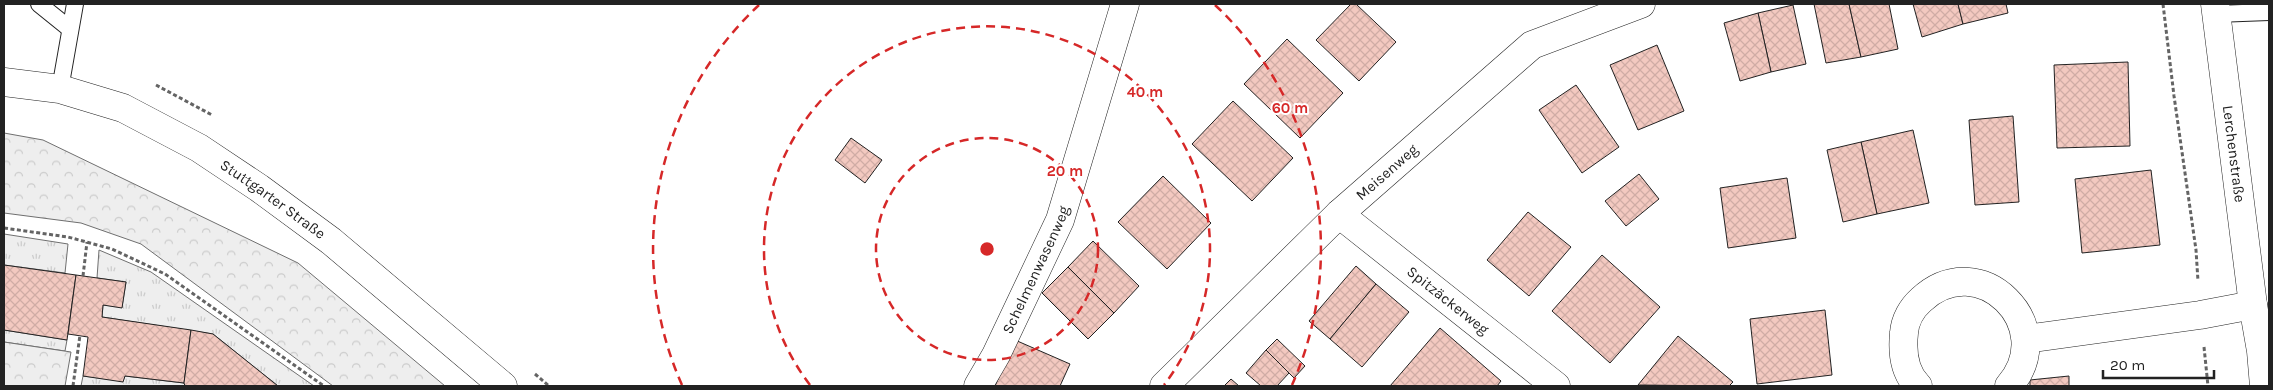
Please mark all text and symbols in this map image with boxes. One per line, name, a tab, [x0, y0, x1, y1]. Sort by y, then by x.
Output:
text: 40 m	[1127, 83, 1163, 101]
text: 60 m	[1272, 99, 1308, 117]
street label: Lerchenstraße	[2219, 104, 2249, 203]
street label: Meisenweg	[1352, 140, 1422, 204]
street label: Stuttgarter Straße	[217, 156, 329, 243]
text: 20 m	[1047, 162, 1083, 180]
street label: Schelmenwasenweg	[998, 203, 1073, 337]
centre of rings	[978, 240, 996, 258]
street label: Spitzäckerweg	[1403, 262, 1493, 339]
scale bar	[2103, 348, 2214, 380]
text: 20 m	[2110, 356, 2145, 374]

